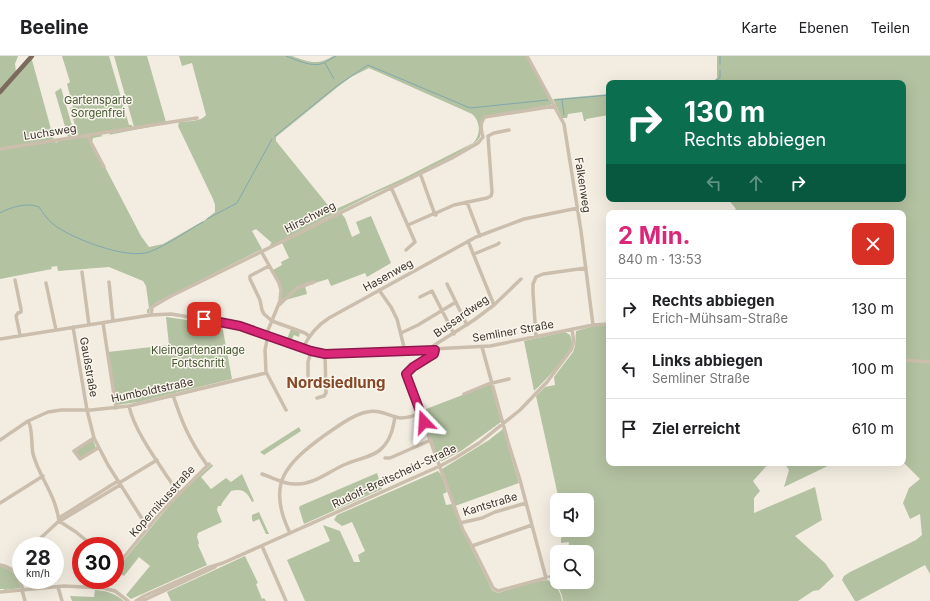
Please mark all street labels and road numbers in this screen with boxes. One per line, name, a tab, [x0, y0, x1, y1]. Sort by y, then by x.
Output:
street label: Luchsweg	[23, 121, 77, 143]
street label: Falkenweg	[572, 156, 594, 214]
street label: Hirschweg	[282, 198, 338, 236]
street label: Hasenweg	[361, 256, 415, 294]
street label: Bussardweg	[431, 292, 491, 340]
street label: Semliner Straße	[471, 317, 555, 345]
street label: Gaußstraße	[77, 336, 101, 398]
street label: Humboldtstraße	[110, 374, 194, 406]
street label: Rudolf-Breitscheid-Straße	[330, 441, 458, 511]
street label: Kopernikusstraße	[126, 462, 198, 540]
street label: Kantstraße	[461, 489, 519, 519]

